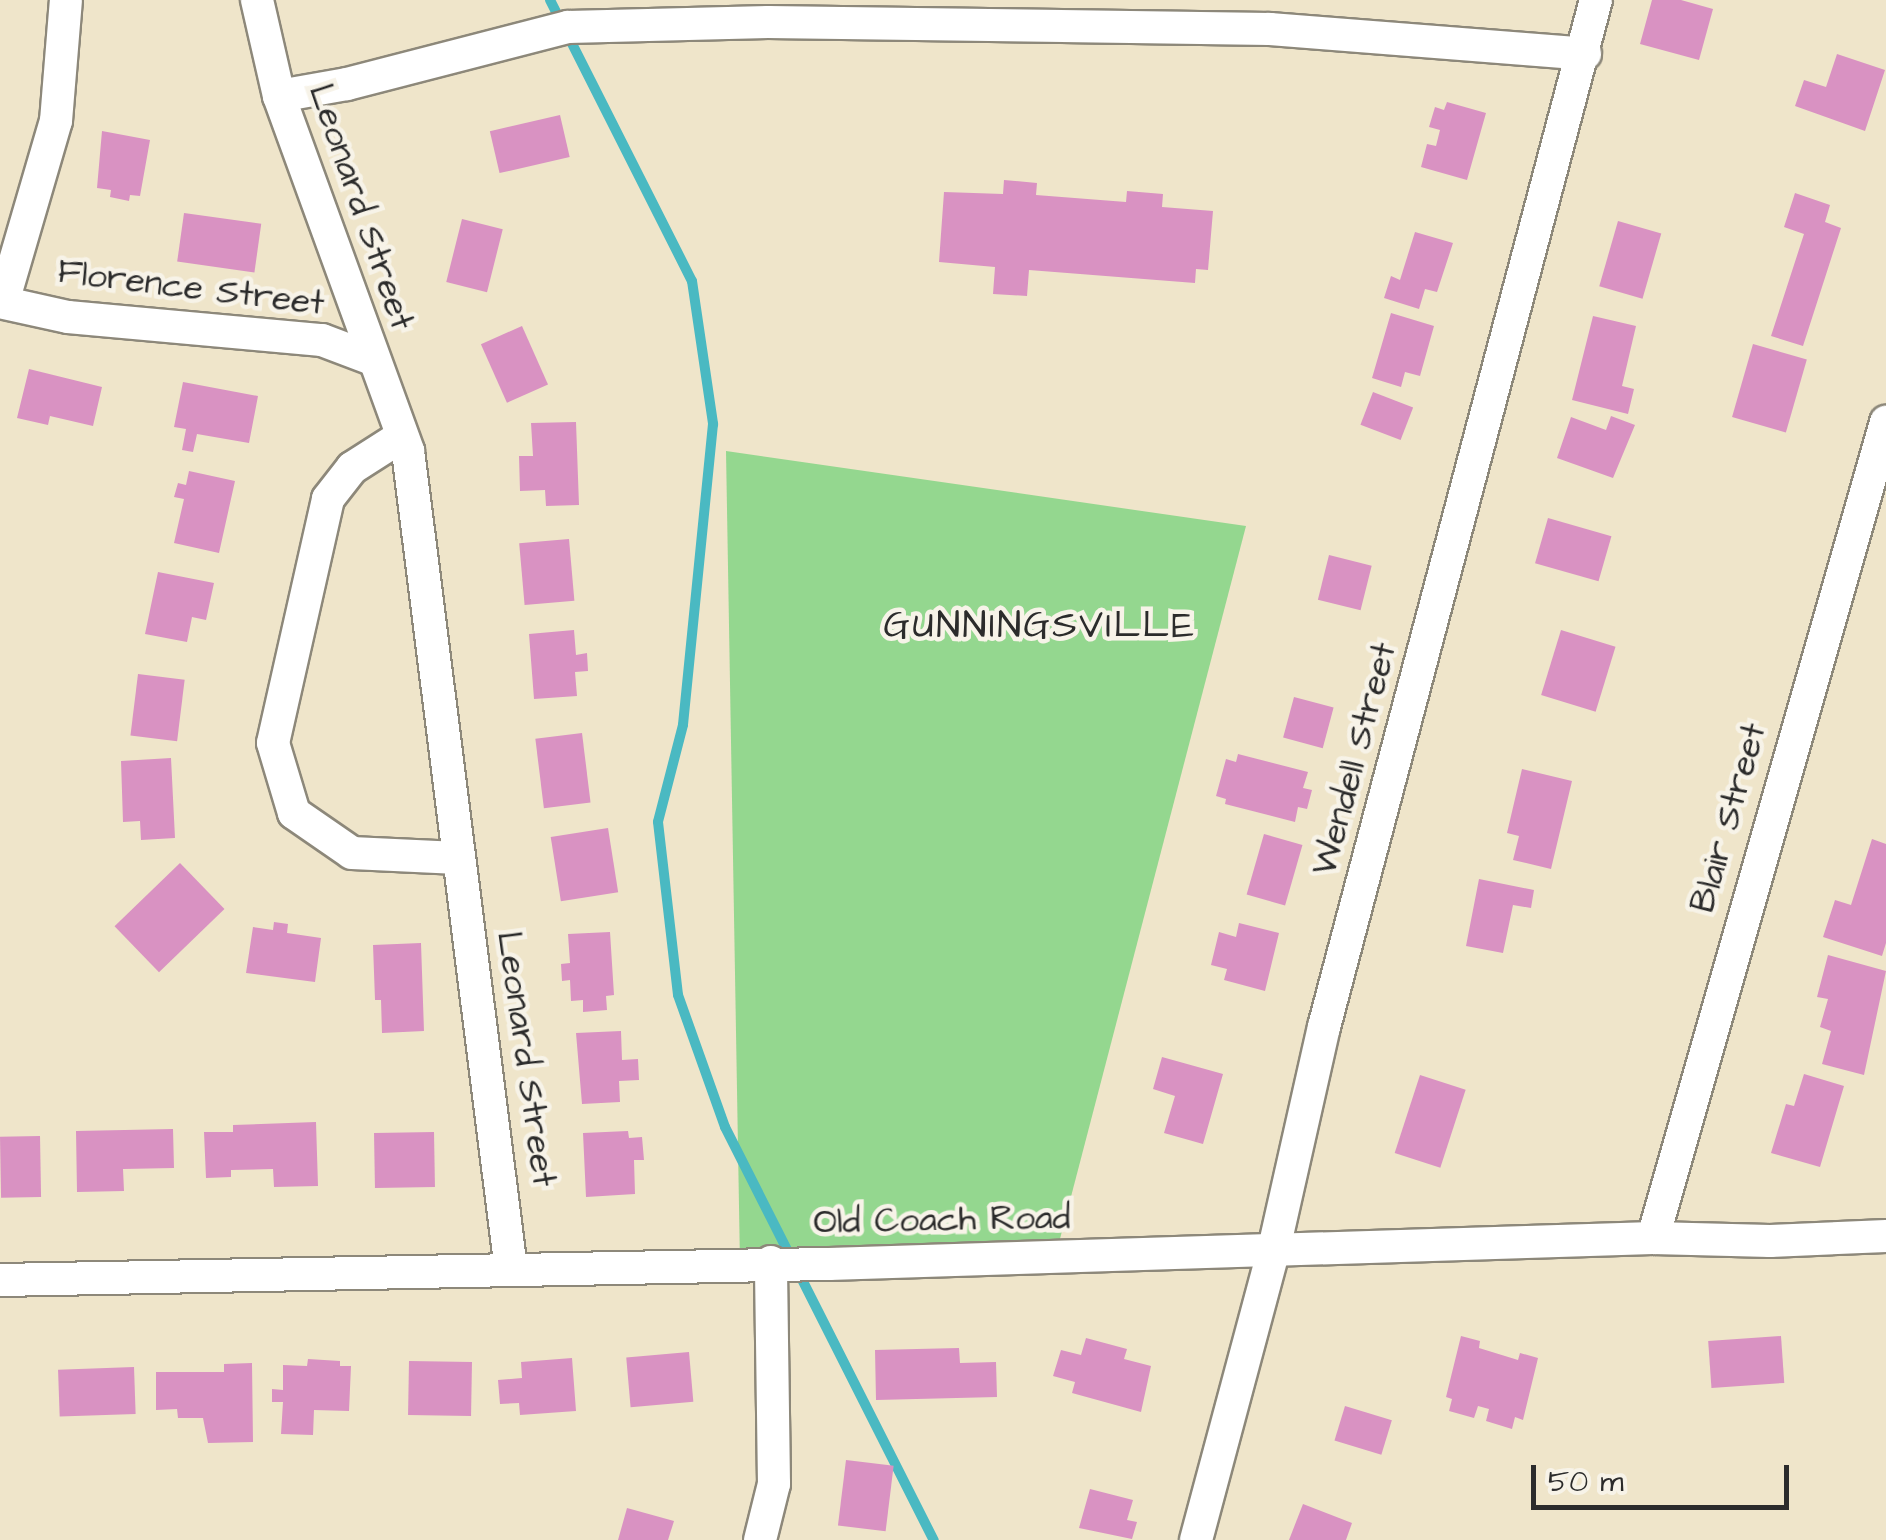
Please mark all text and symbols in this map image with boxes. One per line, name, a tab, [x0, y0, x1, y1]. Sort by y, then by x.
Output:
street label: Leonard Street	[299, 78, 423, 336]
street label: Florence Street	[55, 251, 327, 325]
district label: GUNNINGSVILLE	[884, 604, 1196, 650]
street label: Wendell Street	[1304, 638, 1406, 880]
street label: Blair Street	[1682, 719, 1776, 917]
street label: Leonard Street	[487, 929, 565, 1189]
street label: Old Coach Road	[813, 1197, 1071, 1243]
scale bar	[1536, 1445, 1794, 1507]
text: 50 m	[1548, 1461, 1624, 1503]

